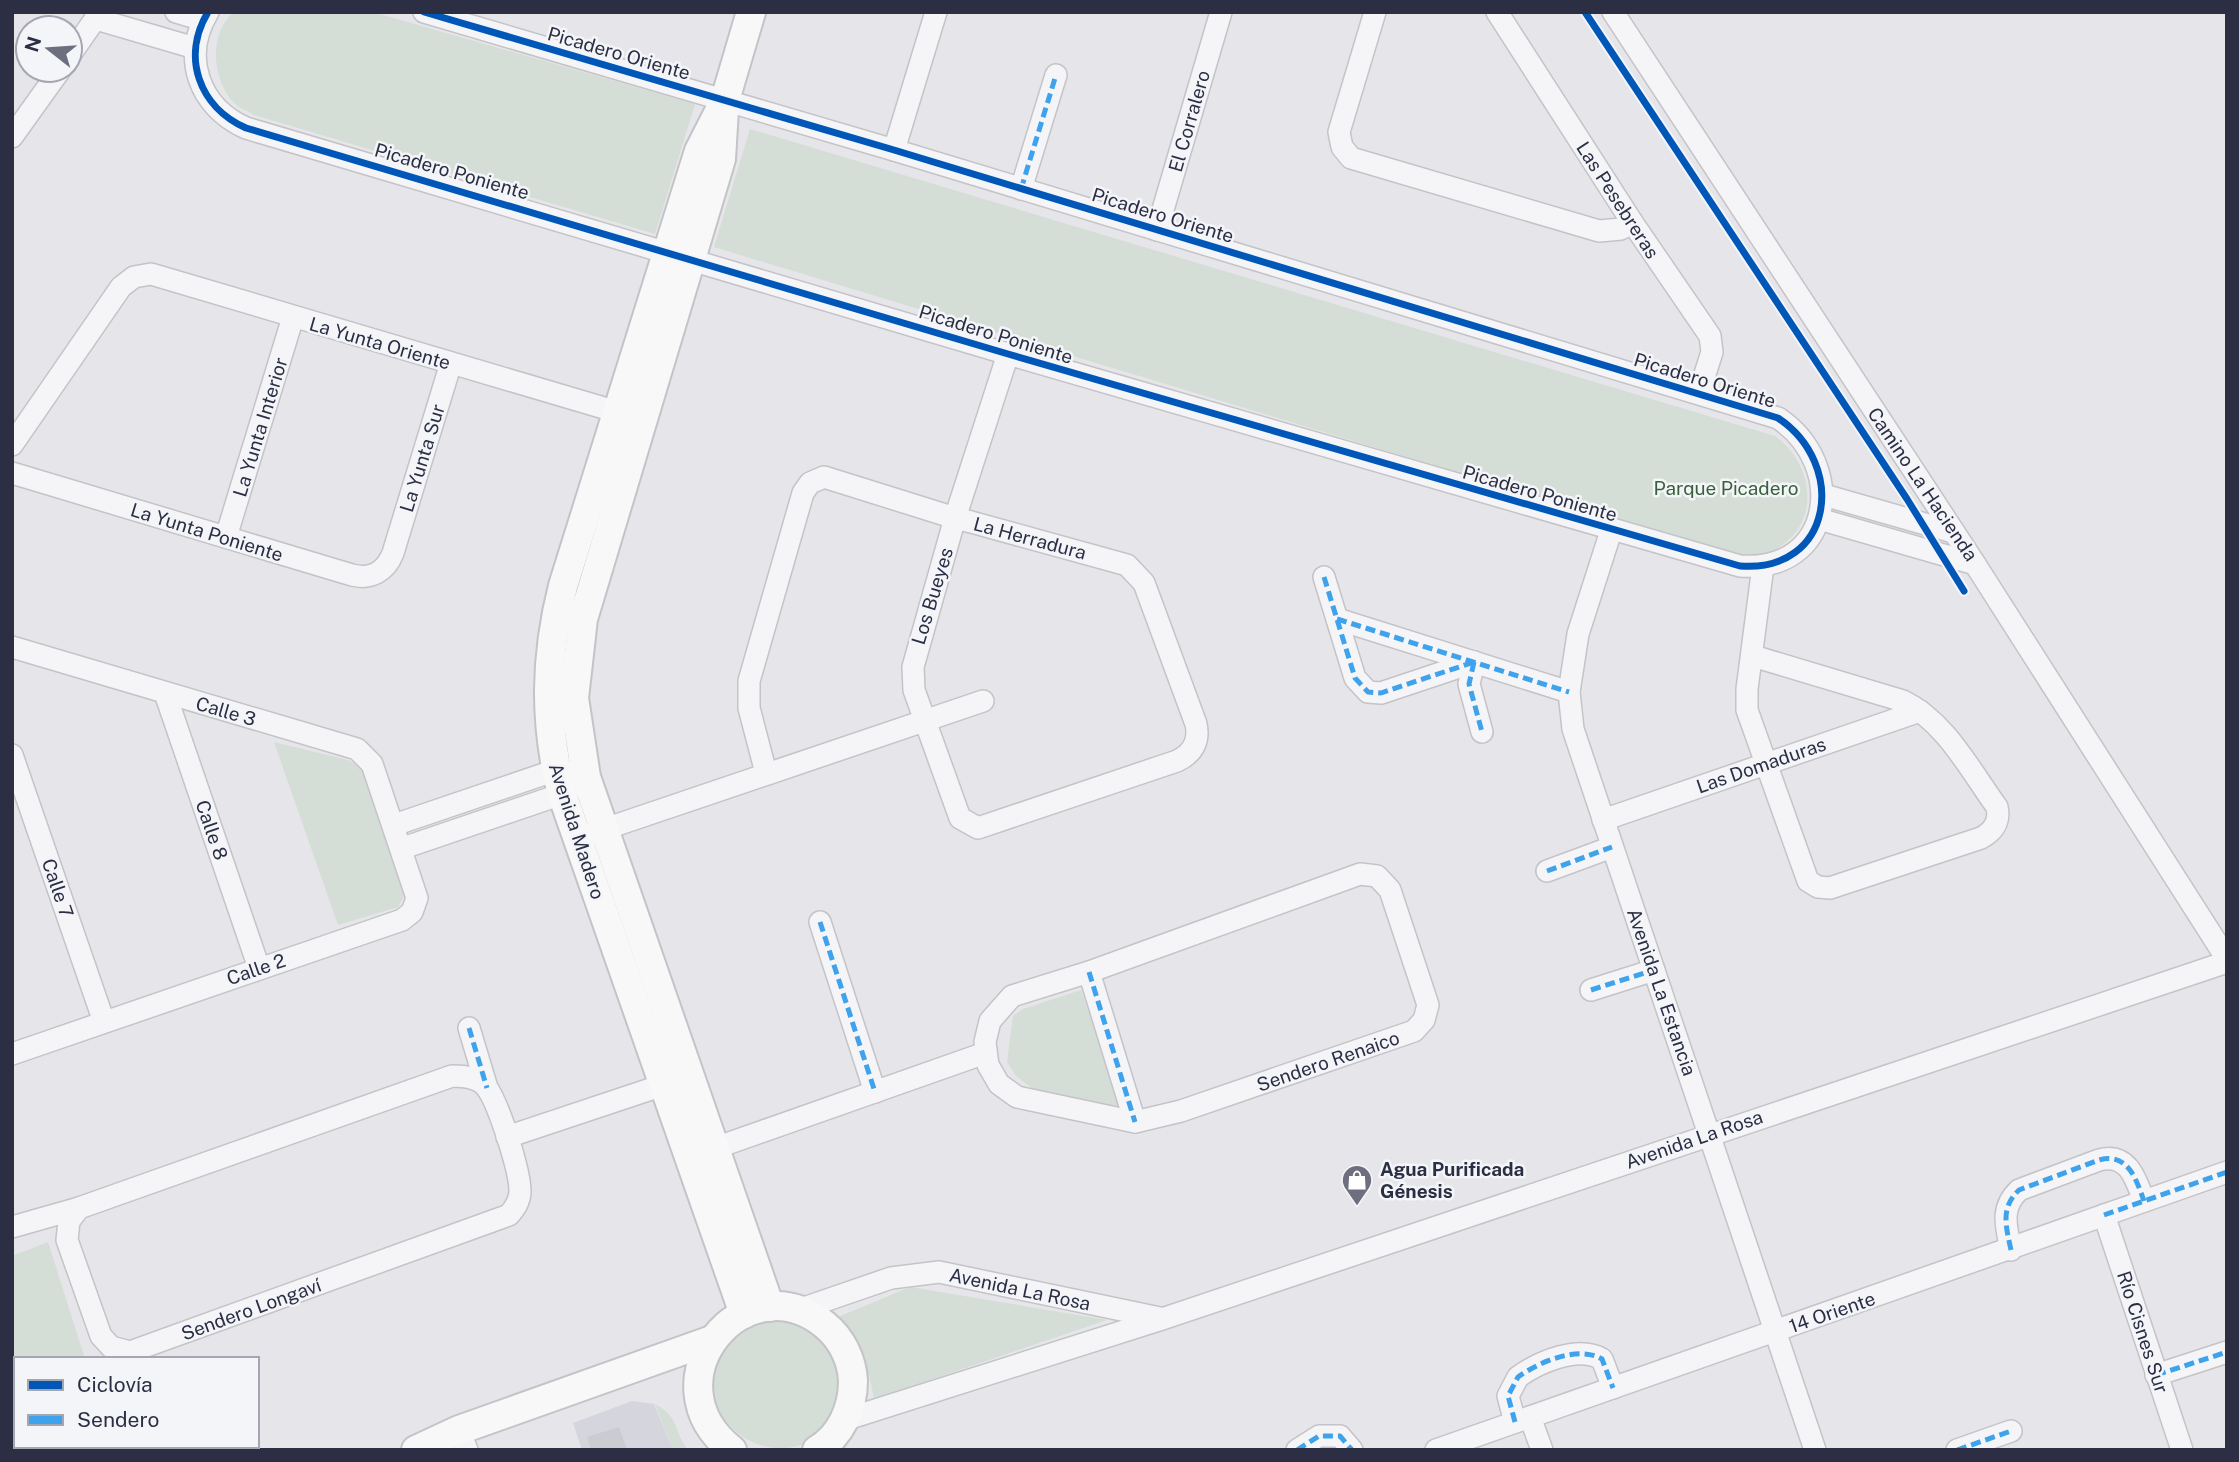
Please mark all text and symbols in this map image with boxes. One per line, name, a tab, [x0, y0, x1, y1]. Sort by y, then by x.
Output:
north arrow	[14, 14, 84, 84]
street label: Picadero Oriente	[545, 22, 693, 84]
text: N	[20, 34, 45, 54]
street label: El Corralero	[1164, 68, 1214, 174]
street label: Picadero Poniente	[372, 138, 532, 204]
street label: Las Pesebreras	[1572, 138, 1664, 262]
street label: Picadero Oriente	[1089, 183, 1237, 247]
street label: Picadero Poniente	[916, 300, 1076, 368]
street label: La Yunta Oriente	[307, 312, 453, 374]
street label: Picadero Oriente	[1631, 348, 1779, 412]
street label: La Yunta Interior	[228, 355, 292, 499]
street label: La Yunta Sur	[395, 401, 449, 515]
street label: Camino La Hacienda	[1864, 403, 1982, 565]
street label: Picadero Poniente	[1460, 460, 1620, 526]
park label: Parque Picadero	[1654, 477, 1798, 499]
street label: La Yunta Poniente	[128, 498, 286, 566]
street label: La Herradura	[971, 512, 1089, 564]
street label: Los Bueyes	[907, 545, 957, 647]
street label: Calle 3	[193, 692, 259, 730]
street label: Las Domaduras	[1693, 733, 1829, 797]
street label: Avenida Madero	[545, 760, 609, 902]
street label: Calle 8	[192, 797, 232, 863]
street label: Calle 7	[38, 856, 78, 920]
street label: Avenida La Estancia	[1623, 905, 1701, 1079]
street label: Calle 2	[224, 949, 288, 989]
street label: Sendero Renaico	[1254, 1026, 1402, 1096]
street label: Avenida La Rosa	[1622, 1105, 1766, 1173]
place label: Agua Purificada Génesis	[1380, 1158, 1524, 1202]
shop icon: Agua Purificada Génesis	[1340, 1163, 1374, 1207]
street label: Avenida La Rosa	[947, 1263, 1093, 1315]
street label: Río Cisnes Sur	[2113, 1268, 2173, 1396]
street label: Sendero Longaví	[178, 1273, 324, 1345]
street label: 14 Oriente	[1786, 1287, 1878, 1337]
legend	[14, 1357, 259, 1448]
text: Ciclovía	[77, 1372, 153, 1397]
text: Sendero	[77, 1407, 159, 1432]

